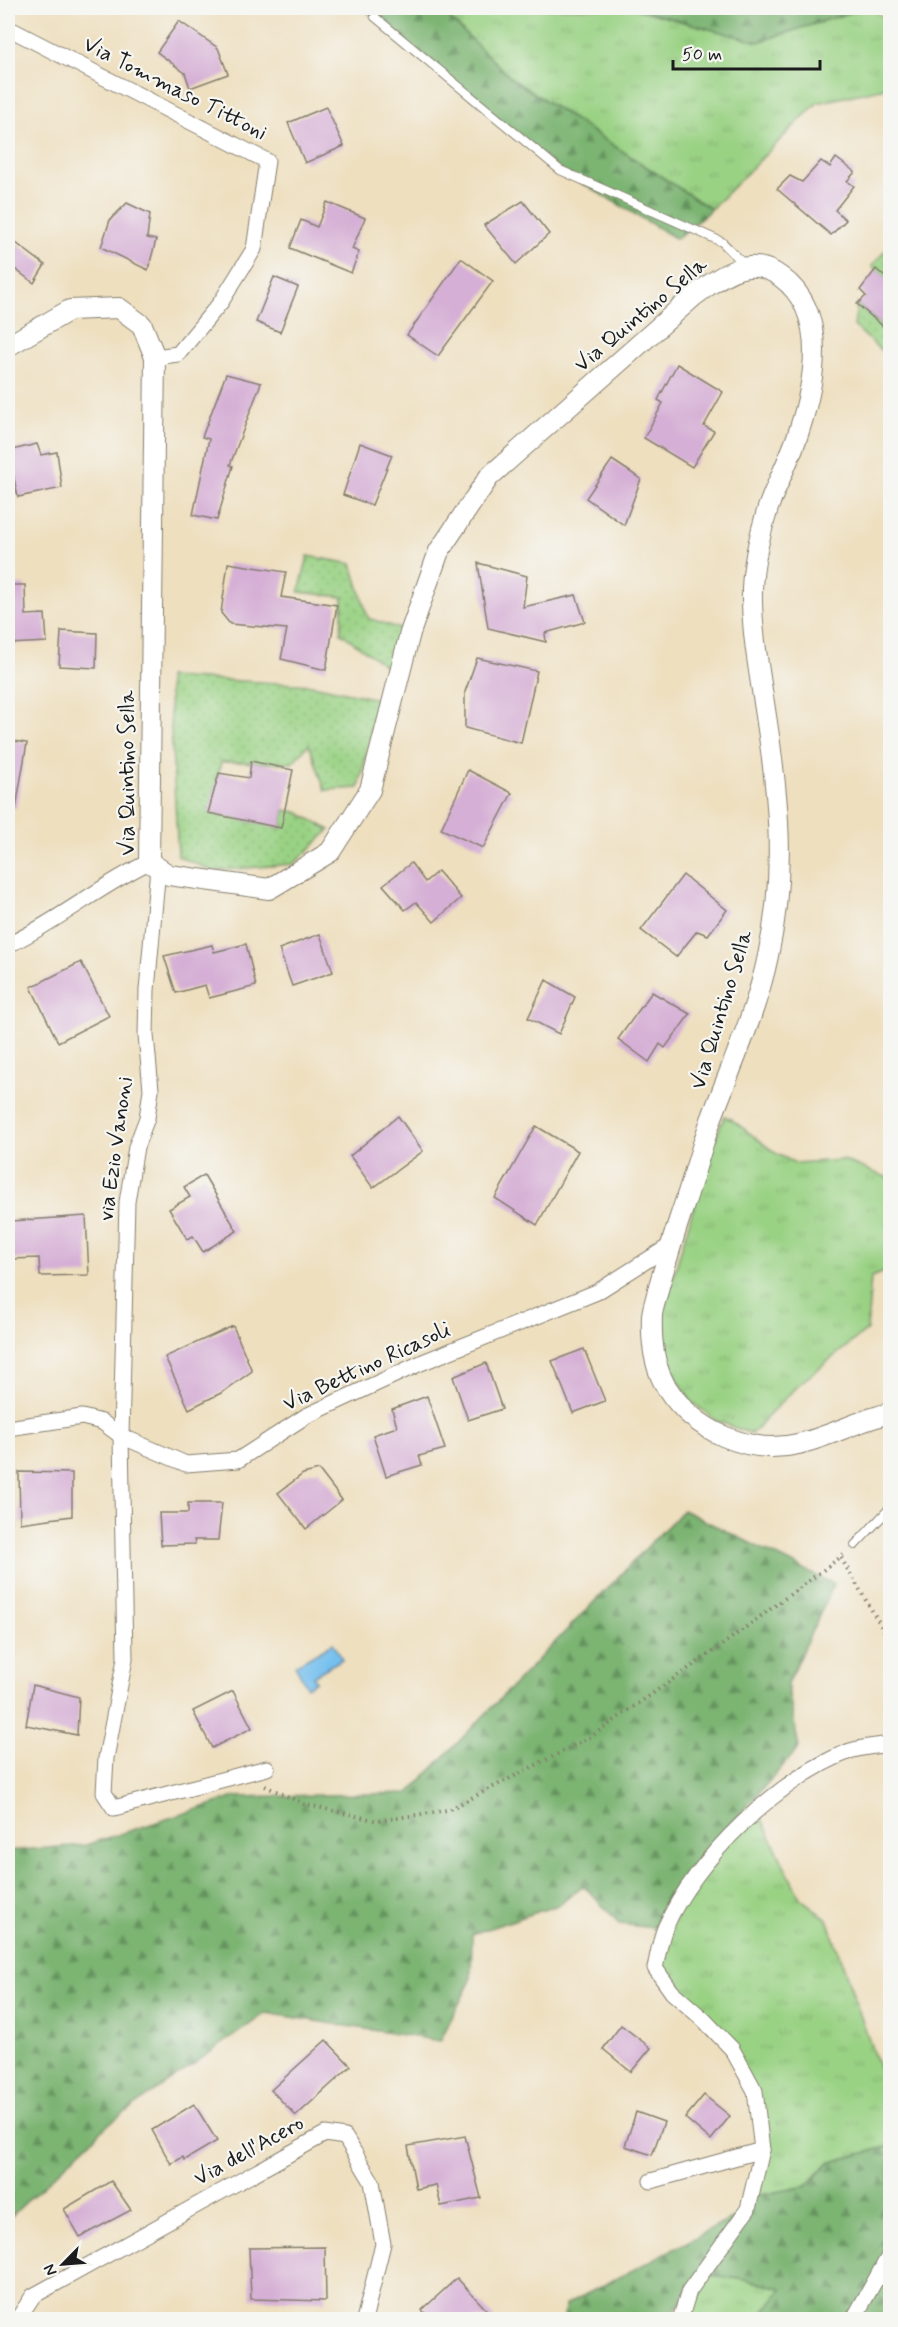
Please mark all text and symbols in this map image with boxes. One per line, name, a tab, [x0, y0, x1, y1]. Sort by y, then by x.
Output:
street label: Via Tommaso Tittoni	[78, 30, 272, 148]
scale bar	[673, 33, 820, 71]
text: 50 m	[682, 43, 722, 67]
street label: Via Quintino Sella	[569, 251, 714, 379]
street label: Via Quintino Sella	[114, 690, 142, 856]
street label: Via Quintino Sella	[684, 926, 760, 1093]
street label: via Ezio Vanoni	[92, 1075, 140, 1223]
street label: Via Bettino Ricasoli	[279, 1316, 456, 1418]
street label: Via dell'Acero	[189, 2109, 309, 2193]
north arrow	[33, 2234, 93, 2294]
text: N	[39, 2260, 63, 2279]

